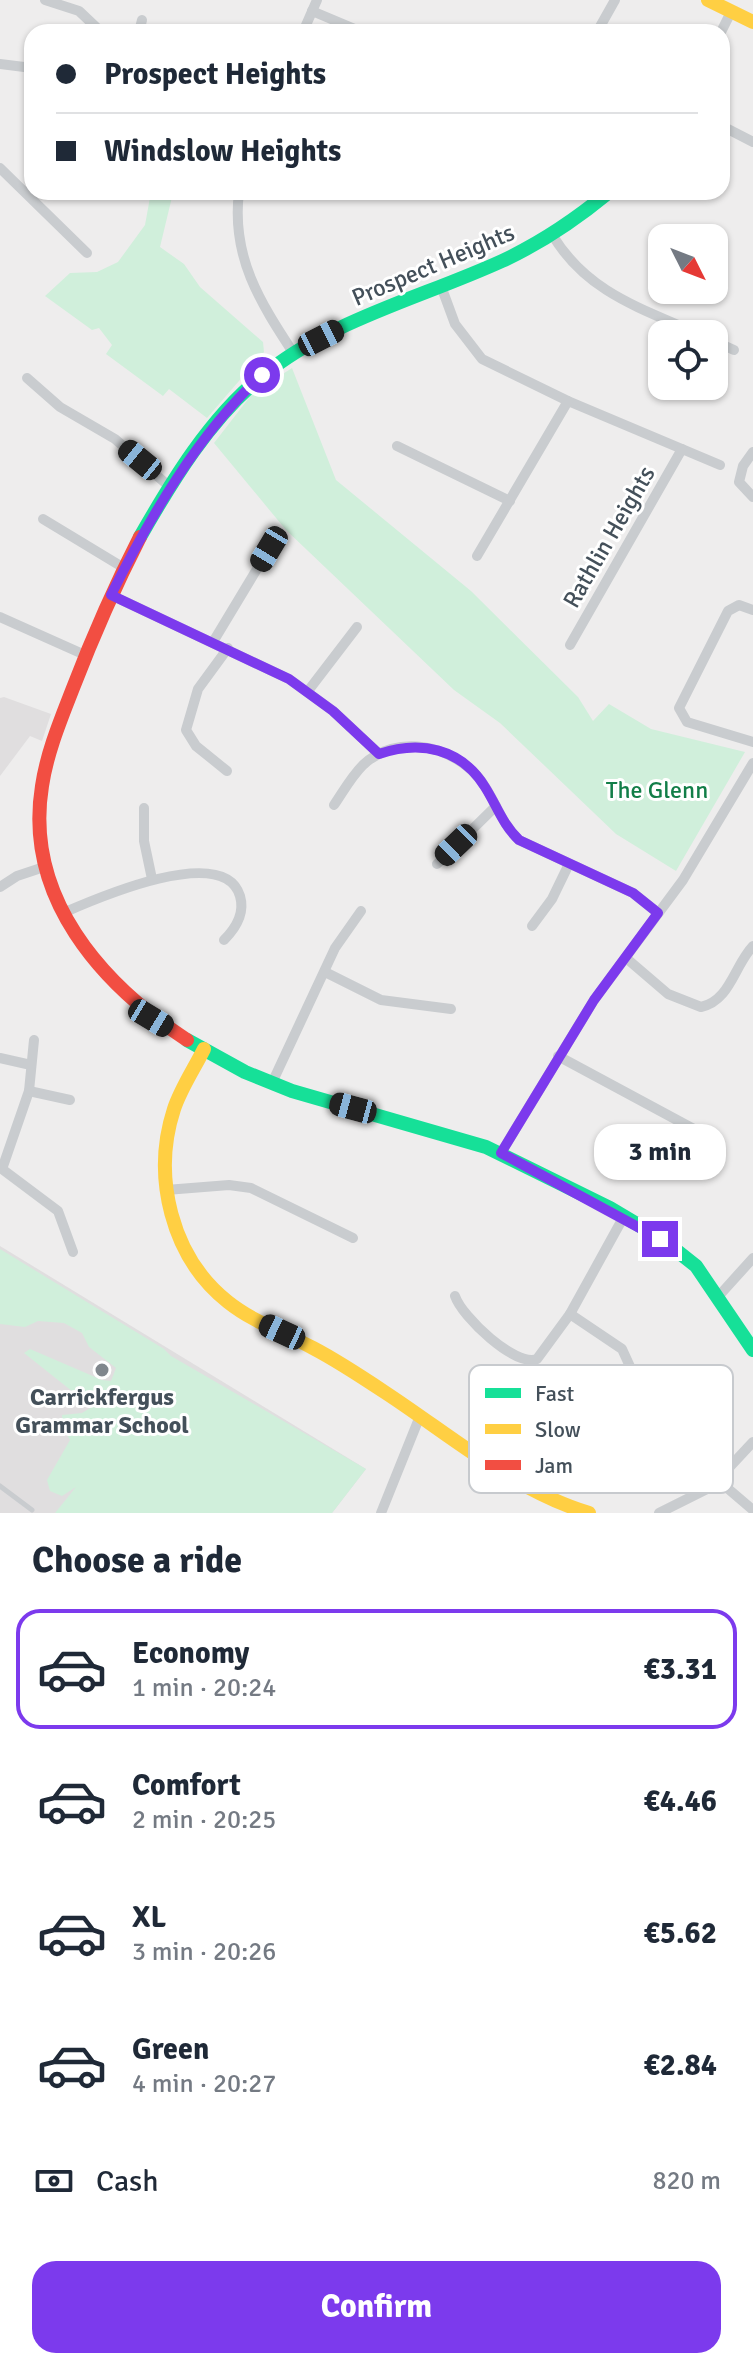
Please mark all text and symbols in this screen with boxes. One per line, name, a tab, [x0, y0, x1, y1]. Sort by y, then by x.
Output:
text: Prospect Heights	[104, 56, 326, 93]
text: Windslow Heights	[104, 133, 341, 170]
street label: Prospect Heights	[347, 217, 519, 313]
north arrow	[648, 224, 728, 304]
map controls	[648, 224, 728, 400]
car	[294, 316, 348, 360]
button: locate	[648, 320, 728, 400]
route start	[244, 357, 280, 393]
car	[114, 436, 166, 484]
street label: Rathlin Heights	[556, 461, 662, 613]
car	[246, 522, 292, 576]
park label: The Glenn	[606, 775, 708, 805]
car	[430, 820, 482, 870]
car	[124, 995, 178, 1041]
car	[327, 1090, 379, 1126]
callout: 3 min	[594, 1123, 726, 1179]
text: 3 min	[629, 1136, 691, 1168]
route end	[642, 1221, 678, 1257]
car	[255, 1311, 309, 1353]
marker: Carrickfergus Grammar School	[93, 1361, 111, 1379]
legend	[469, 1365, 733, 1493]
text: Fast	[535, 1380, 575, 1407]
place label: Carrickfergus Grammar School	[15, 1382, 189, 1440]
text: Slow	[535, 1416, 581, 1443]
text: Jam	[535, 1452, 573, 1479]
text: Choose a ride	[32, 1538, 242, 1583]
icon: car	[36, 1633, 108, 1705]
text: Economy	[132, 1635, 249, 1672]
text: €3.31	[644, 1651, 717, 1688]
text: 1 min · 20:24	[132, 1672, 276, 1704]
icon: car	[36, 1765, 108, 1837]
text: Comfort	[132, 1767, 241, 1804]
text: €4.46	[644, 1783, 717, 1820]
text: 2 min · 20:25	[132, 1804, 276, 1836]
icon: car	[36, 1897, 108, 1969]
text: XL	[132, 1899, 166, 1936]
text: €5.62	[644, 1915, 717, 1952]
text: 3 min · 20:26	[132, 1936, 276, 1968]
icon: car	[36, 2029, 108, 2101]
text: Green	[132, 2031, 209, 2068]
text: €2.84	[644, 2047, 717, 2084]
text: 4 min · 20:27	[132, 2068, 276, 2100]
icon: cash	[32, 2159, 76, 2203]
text: Cash	[96, 2163, 159, 2200]
text: 820 m	[652, 2165, 721, 2197]
button: Confirm	[32, 2261, 721, 2353]

